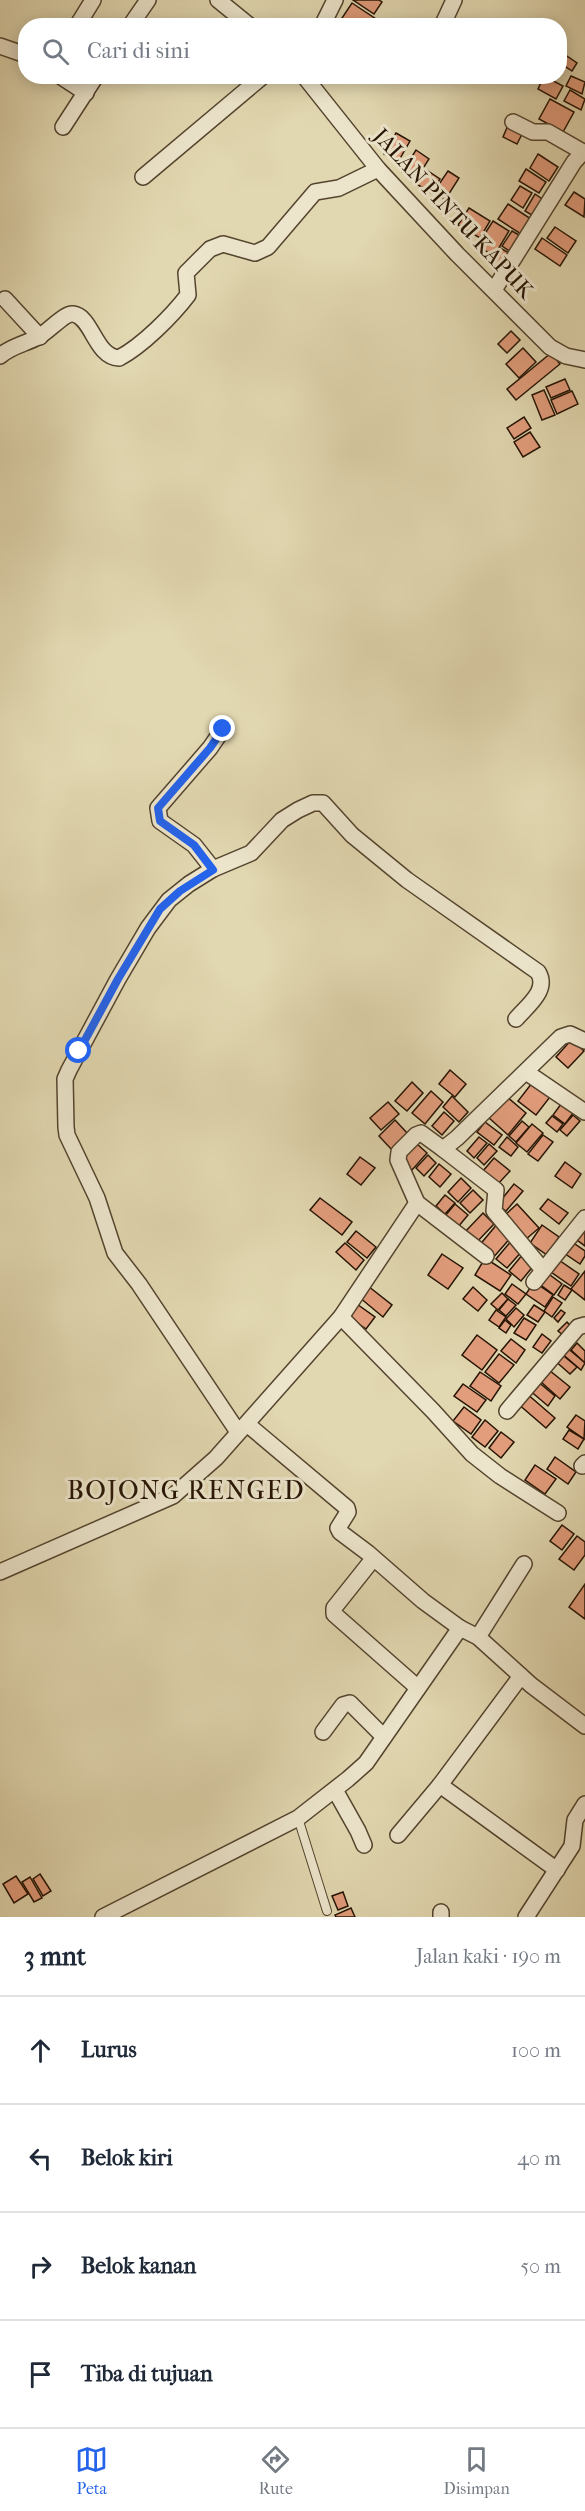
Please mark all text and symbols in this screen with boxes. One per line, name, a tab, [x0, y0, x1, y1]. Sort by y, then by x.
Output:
search box	[18, 18, 567, 84]
icon: search	[39, 35, 72, 68]
text: Cari di sini	[87, 38, 190, 64]
street label: JALAN PINTU KAPUK	[366, 122, 540, 305]
route end	[209, 715, 235, 741]
route start	[65, 1037, 91, 1063]
district label: BOJONG RENGED	[67, 1475, 305, 1506]
text: 3 mnt	[24, 1941, 86, 1972]
text: Jalan kaki · 190 m	[416, 1945, 561, 1968]
icon: ahead	[24, 2034, 57, 2067]
text: Lurus	[81, 2037, 137, 2063]
text: 100 m	[511, 2039, 561, 2062]
icon: left	[24, 2142, 57, 2175]
text: Belok kiri	[81, 2145, 173, 2171]
text: 40 m	[517, 2147, 561, 2170]
icon: right	[24, 2250, 57, 2283]
text: Belok kanan	[81, 2253, 196, 2279]
text: 50 m	[520, 2255, 561, 2278]
icon: arrive	[24, 2358, 57, 2391]
text: Tiba di tujuan	[81, 2361, 213, 2387]
tab: Peta	[75, 2443, 108, 2498]
tab: Rute	[259, 2443, 293, 2498]
tab: Disimpan	[443, 2443, 510, 2498]

